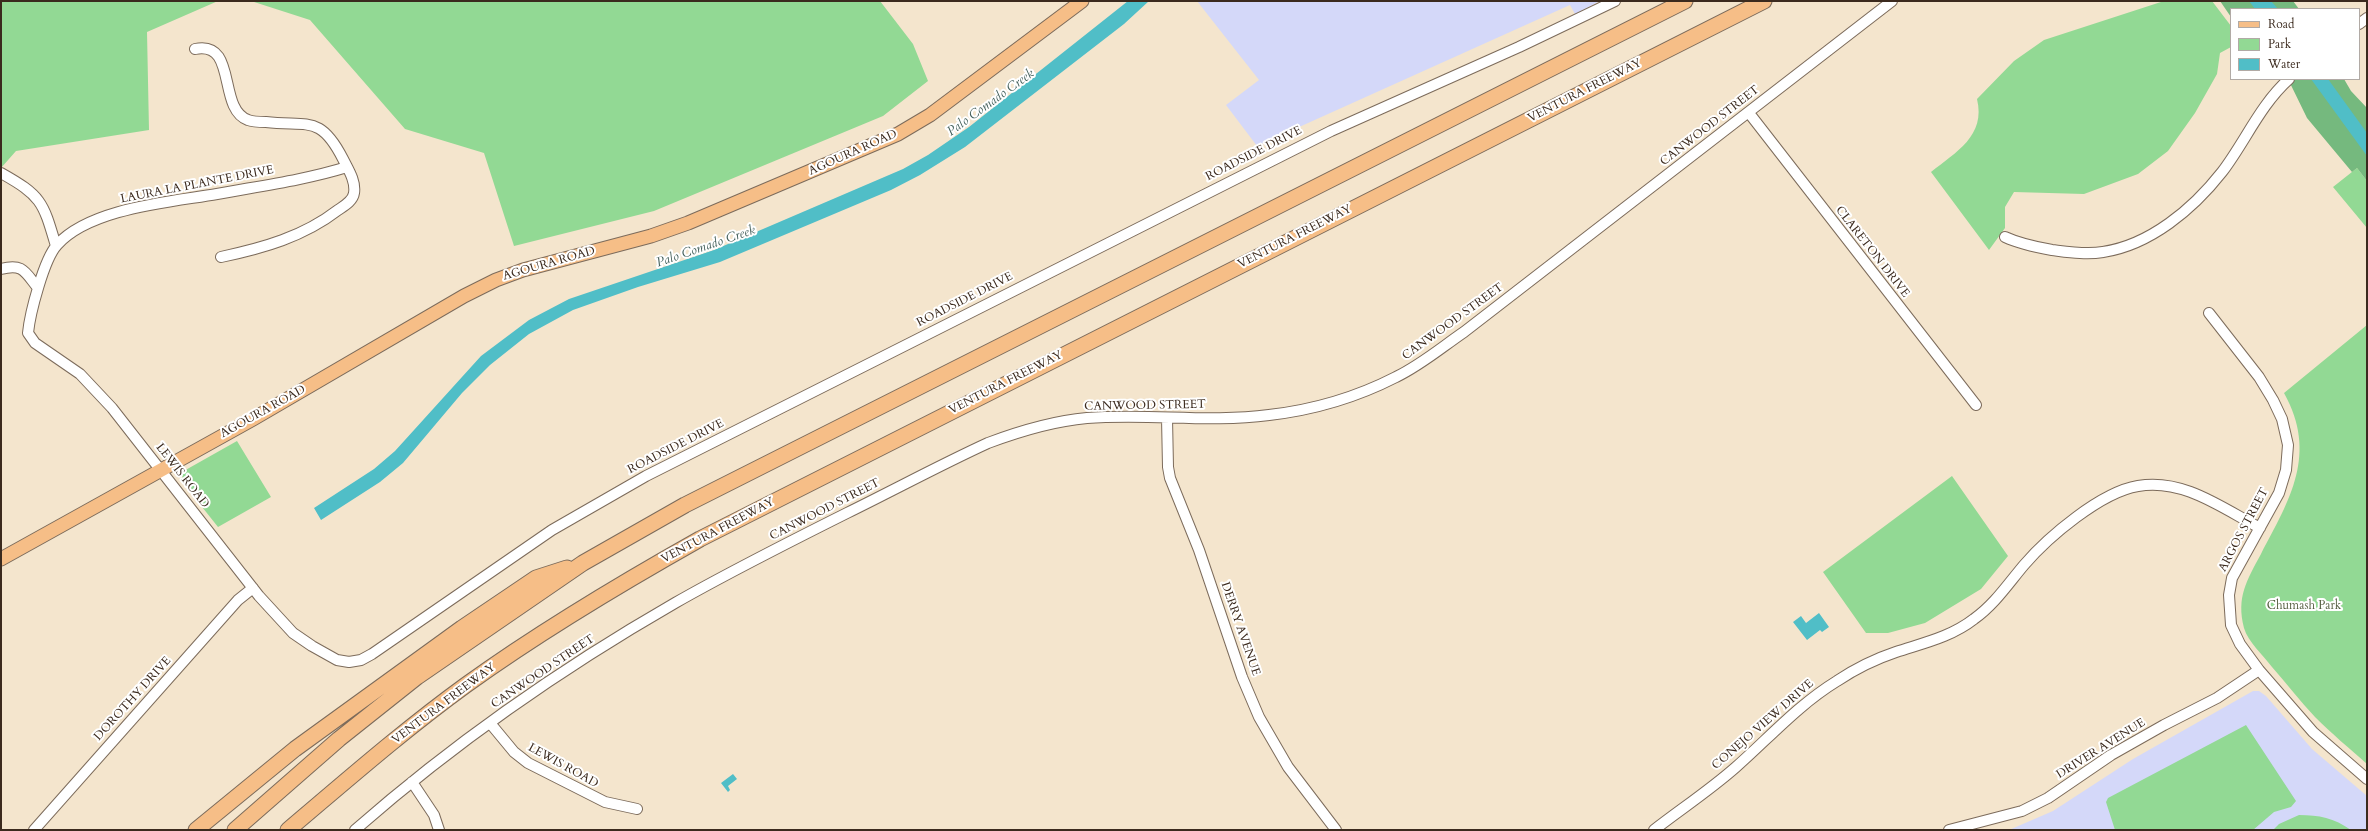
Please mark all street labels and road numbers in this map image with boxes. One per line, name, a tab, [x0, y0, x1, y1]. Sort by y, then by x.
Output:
street label: VENTURA FREEWAY	[1526, 56, 1644, 126]
street label: CANWOOD STREET	[1658, 83, 1762, 169]
street label: ROADSIDE DRIVE	[1204, 124, 1304, 184]
street label: AGOURA ROAD	[807, 127, 899, 179]
street label: LAURA LA PLANTE DRIVE	[119, 163, 275, 207]
street label: VENTURA FREEWAY	[1236, 202, 1354, 272]
street label: CLARETON DRIVE	[1832, 204, 1912, 300]
street label: AGOURA ROAD	[501, 244, 597, 284]
street label: ROADSIDE DRIVE	[915, 270, 1015, 330]
street label: CANWOOD STREET	[1400, 280, 1506, 364]
street label: VENTURA FREEWAY	[947, 348, 1065, 418]
street label: AGOURA ROAD	[218, 383, 308, 441]
street label: CANWOOD STREET	[1084, 398, 1206, 414]
street label: ROADSIDE DRIVE	[626, 417, 726, 477]
street label: LEWIS ROAD	[152, 441, 212, 511]
street label: CANWOOD STREET	[768, 476, 882, 544]
street label: ARGOS STREET	[2216, 486, 2272, 574]
street label: VENTURA FREEWAY	[659, 495, 777, 567]
street label: DERRY AVENUE	[1217, 580, 1263, 678]
street label: CANWOOD STREET	[489, 632, 597, 712]
street label: DOROTHY DRIVE	[91, 654, 175, 744]
street label: VENTURA FREEWAY	[389, 660, 499, 748]
street label: CONEJO VIEW DRIVE	[1709, 677, 1817, 773]
street label: DRIVER AVENUE	[2054, 716, 2148, 782]
street label: LEWIS ROAD	[525, 741, 601, 791]

